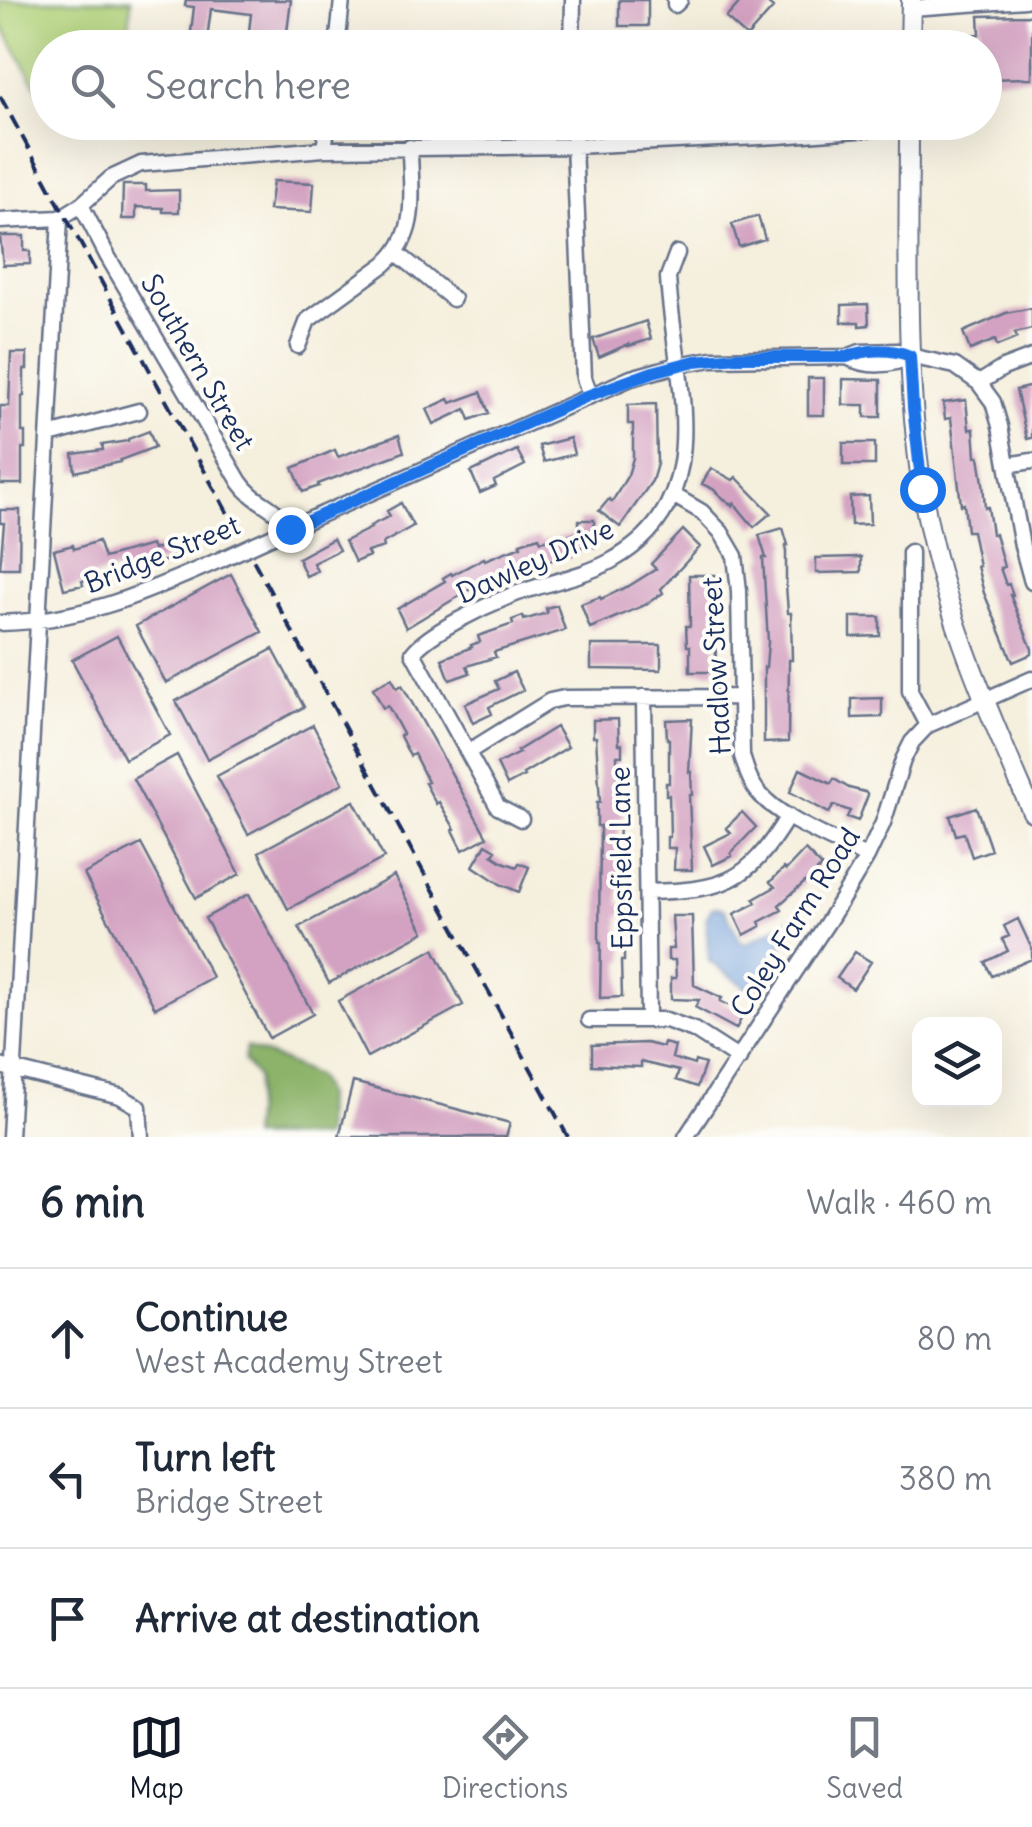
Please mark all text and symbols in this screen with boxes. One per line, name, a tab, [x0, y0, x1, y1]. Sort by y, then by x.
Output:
search box	[30, 30, 1002, 140]
icon: search	[65, 58, 120, 113]
text: Search here	[145, 62, 351, 109]
street label: Southern Street	[133, 268, 263, 456]
route start	[900, 467, 946, 513]
street label: Bridge Street	[79, 506, 245, 602]
route end	[268, 507, 314, 553]
street label: Dawley Drive	[451, 510, 619, 612]
street label: Hadlow Street	[693, 576, 739, 756]
street label: Eppsfield Lane	[601, 766, 641, 950]
street label: Coley Farm Road	[722, 821, 868, 1023]
map controls	[912, 1017, 1002, 1107]
button: layers	[912, 1017, 1002, 1107]
text: 6 min	[40, 1176, 145, 1228]
text: Walk · 460 m	[806, 1182, 992, 1223]
text: Continue	[135, 1294, 288, 1341]
icon: ahead	[40, 1311, 95, 1366]
text: 80 m	[917, 1318, 992, 1359]
text: West Academy Street	[135, 1341, 443, 1382]
text: Turn left	[135, 1434, 275, 1481]
icon: left	[40, 1451, 95, 1506]
text: 380 m	[899, 1458, 992, 1499]
text: Bridge Street	[135, 1481, 323, 1522]
icon: arrive	[40, 1591, 95, 1646]
text: Arrive at destination	[135, 1595, 480, 1642]
tab: Map	[129, 1710, 184, 1806]
tab: Directions	[442, 1710, 568, 1806]
tab: Saved	[826, 1710, 903, 1806]

